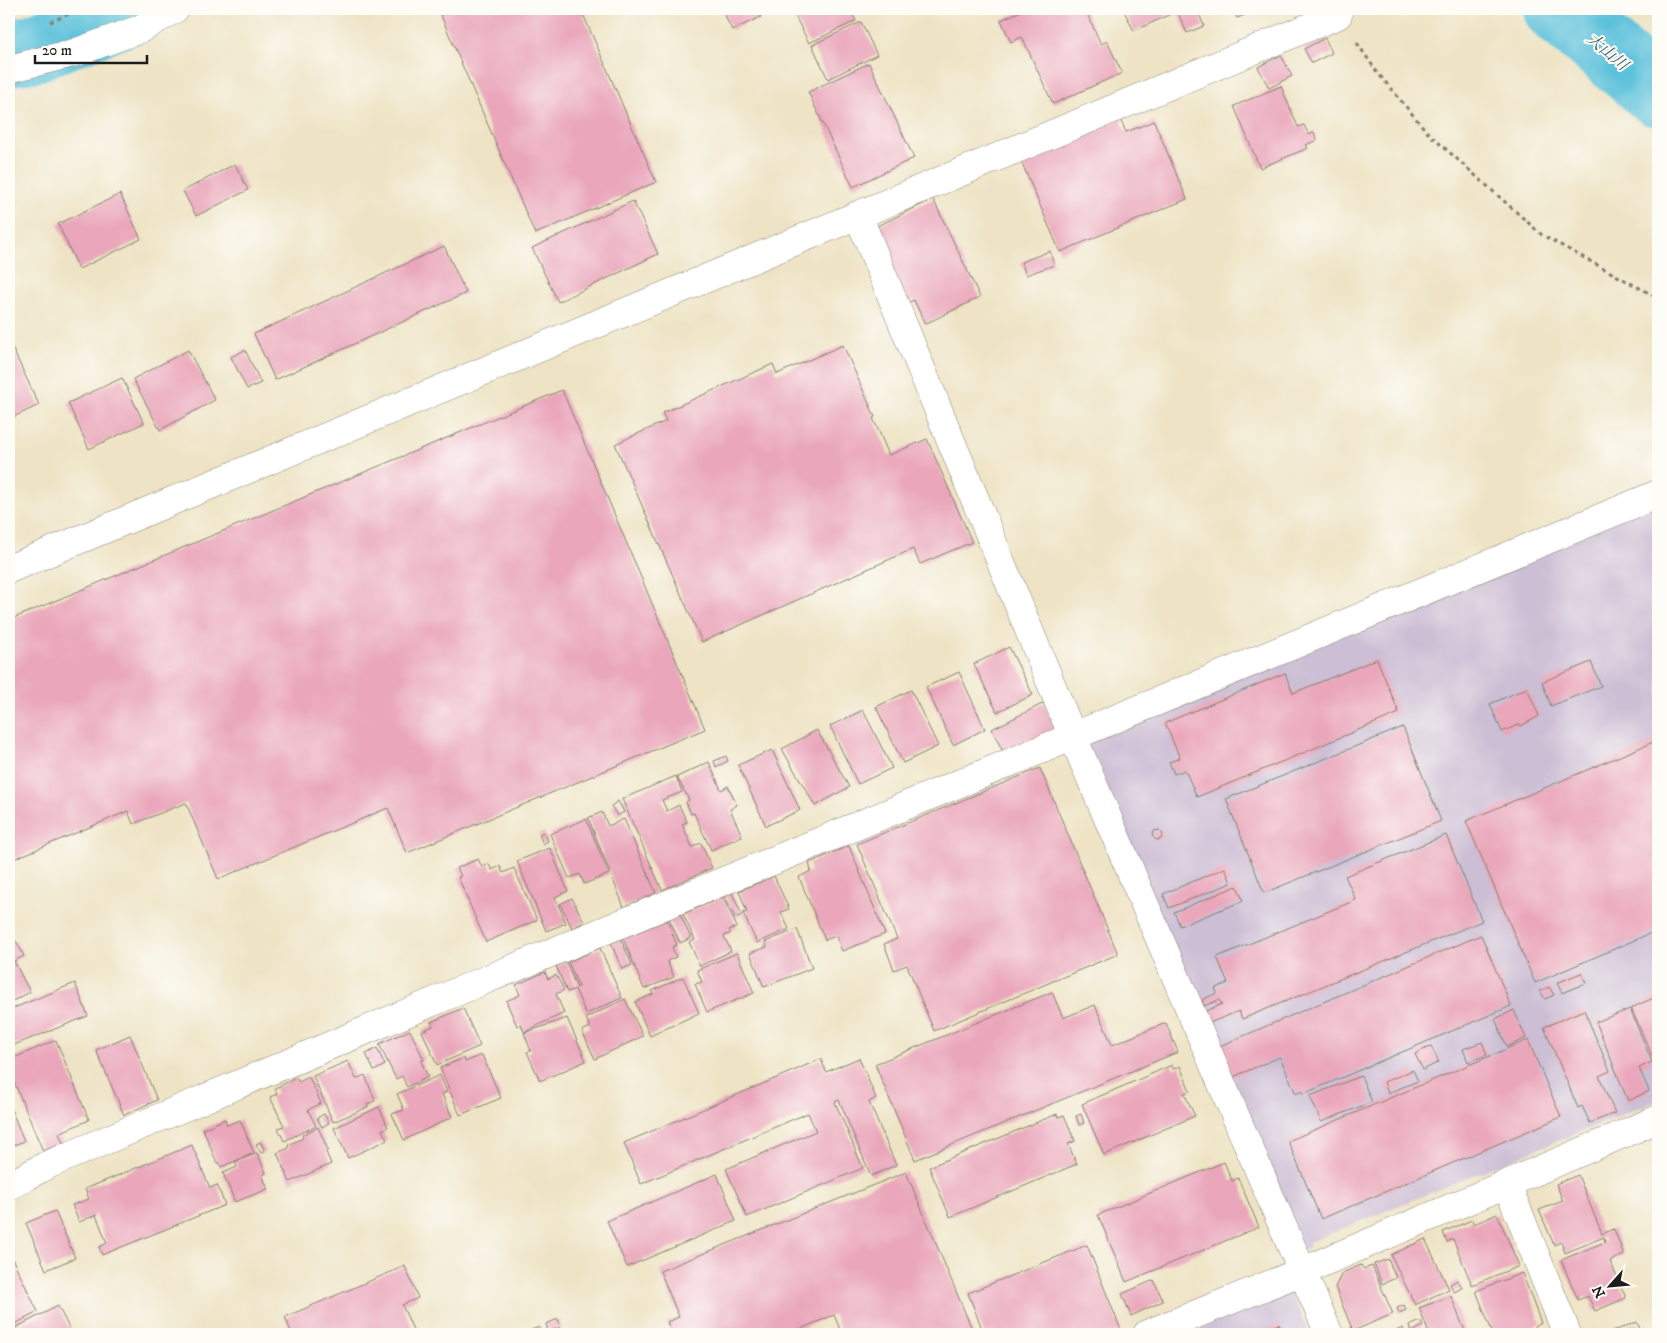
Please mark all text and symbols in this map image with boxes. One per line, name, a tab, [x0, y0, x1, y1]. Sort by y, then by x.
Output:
water label: 大山川	[1583, 29, 1634, 76]
scale bar	[35, 32, 148, 64]
text: 20 m	[42, 41, 72, 60]
north arrow	[1584, 1260, 1634, 1310]
text: N	[1588, 1282, 1610, 1301]

